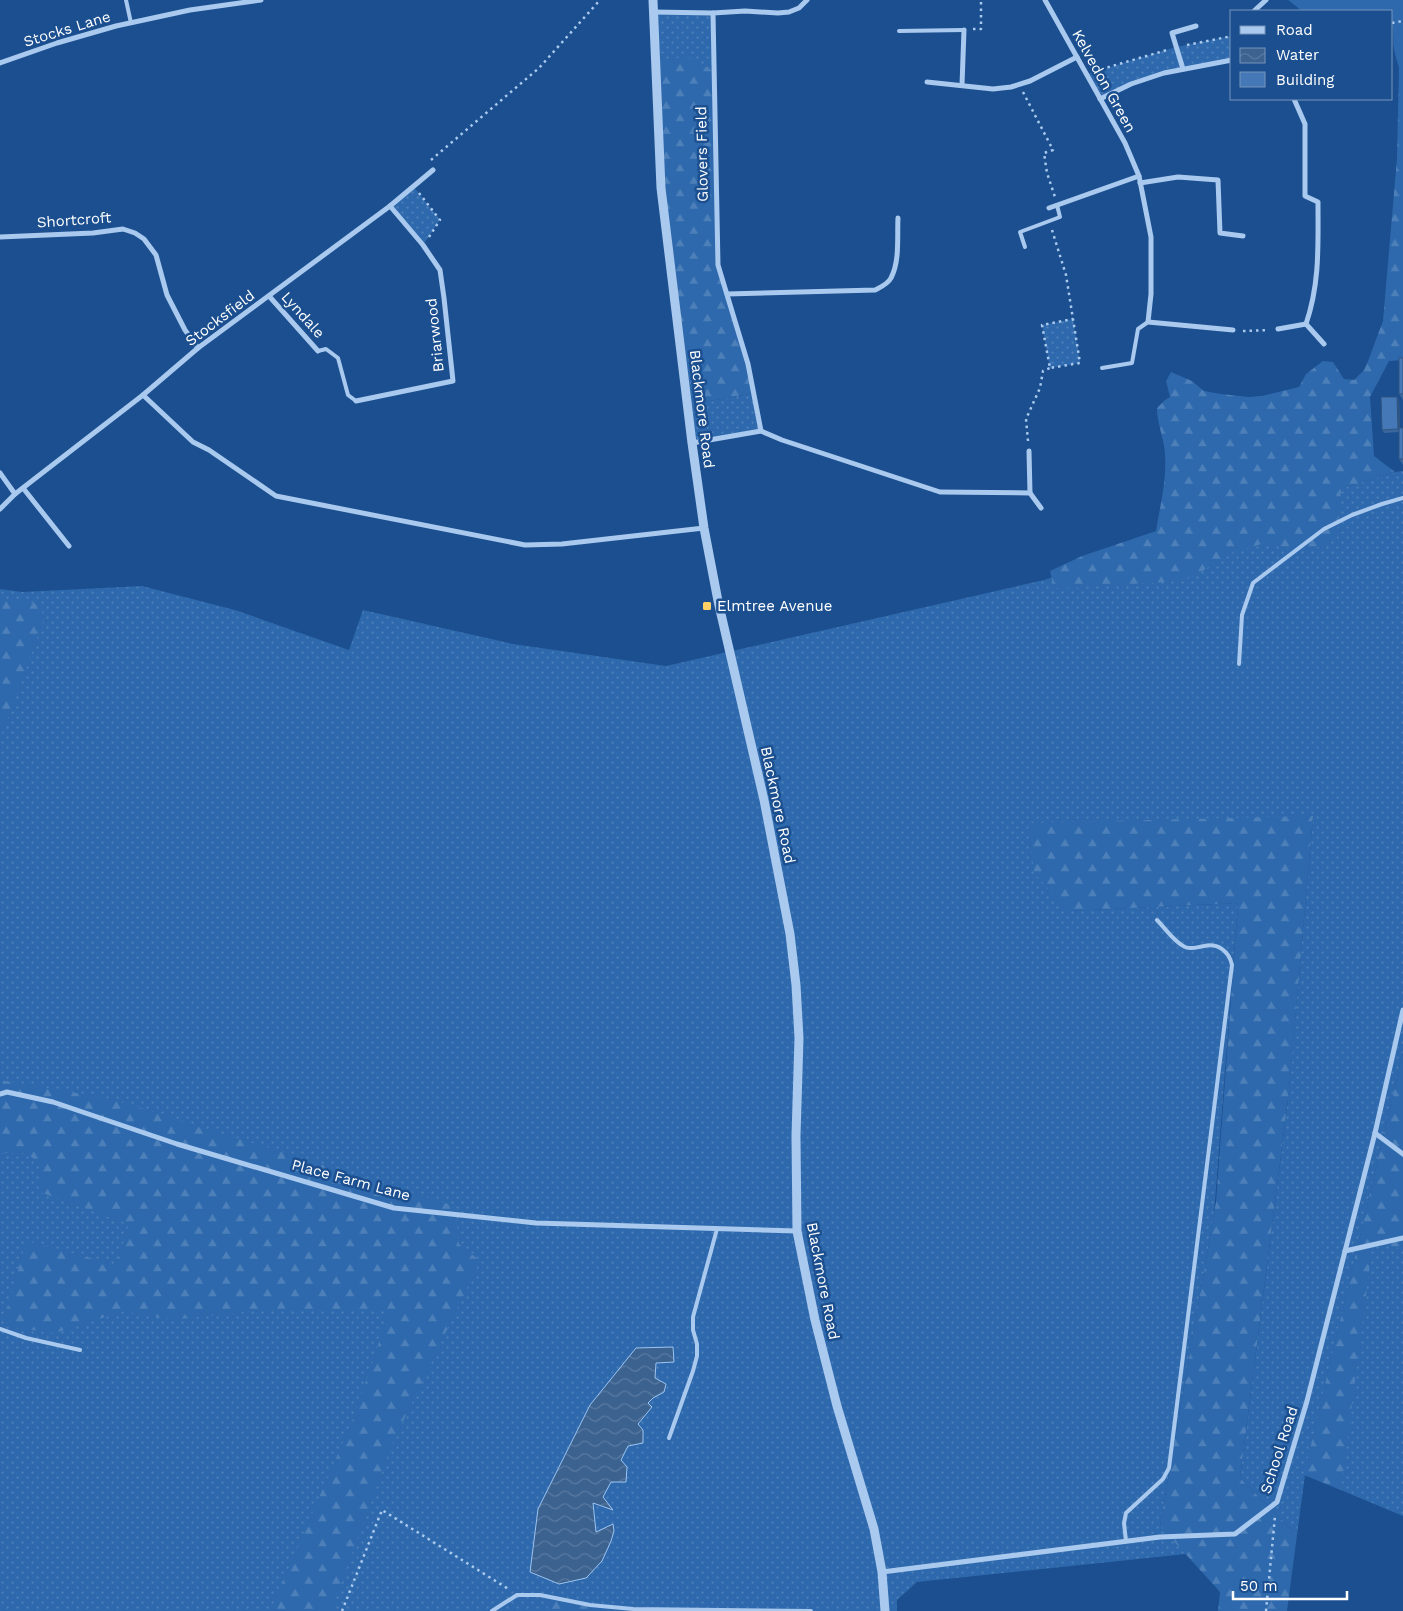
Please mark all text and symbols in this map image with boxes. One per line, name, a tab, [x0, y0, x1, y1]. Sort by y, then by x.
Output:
street label: Stocks Lane	[21, 7, 113, 51]
legend	[1230, 10, 1393, 100]
text: Road	[1276, 21, 1313, 39]
street label: Kelvedon Green	[1068, 26, 1140, 136]
text: Water	[1276, 46, 1319, 64]
text: Building	[1276, 71, 1334, 89]
street label: Glovers Field	[692, 106, 712, 202]
street label: Shortcroft	[36, 208, 112, 232]
street label: Stocksfield	[182, 286, 258, 350]
street label: Lyndale	[278, 288, 328, 342]
street label: Briarwood	[422, 297, 448, 373]
street label: Blackmore Road	[686, 349, 718, 469]
place label: Elmtree Avenue	[717, 597, 832, 615]
marker: Elmtree Avenue	[701, 600, 713, 612]
street label: Blackmore Road	[757, 745, 799, 865]
street label: Place Farm Lane	[290, 1155, 412, 1205]
street label: Blackmore Road	[803, 1221, 843, 1341]
street label: School Road	[1256, 1404, 1302, 1496]
scale bar	[1233, 1568, 1347, 1600]
text: 50 m	[1240, 1577, 1277, 1595]

